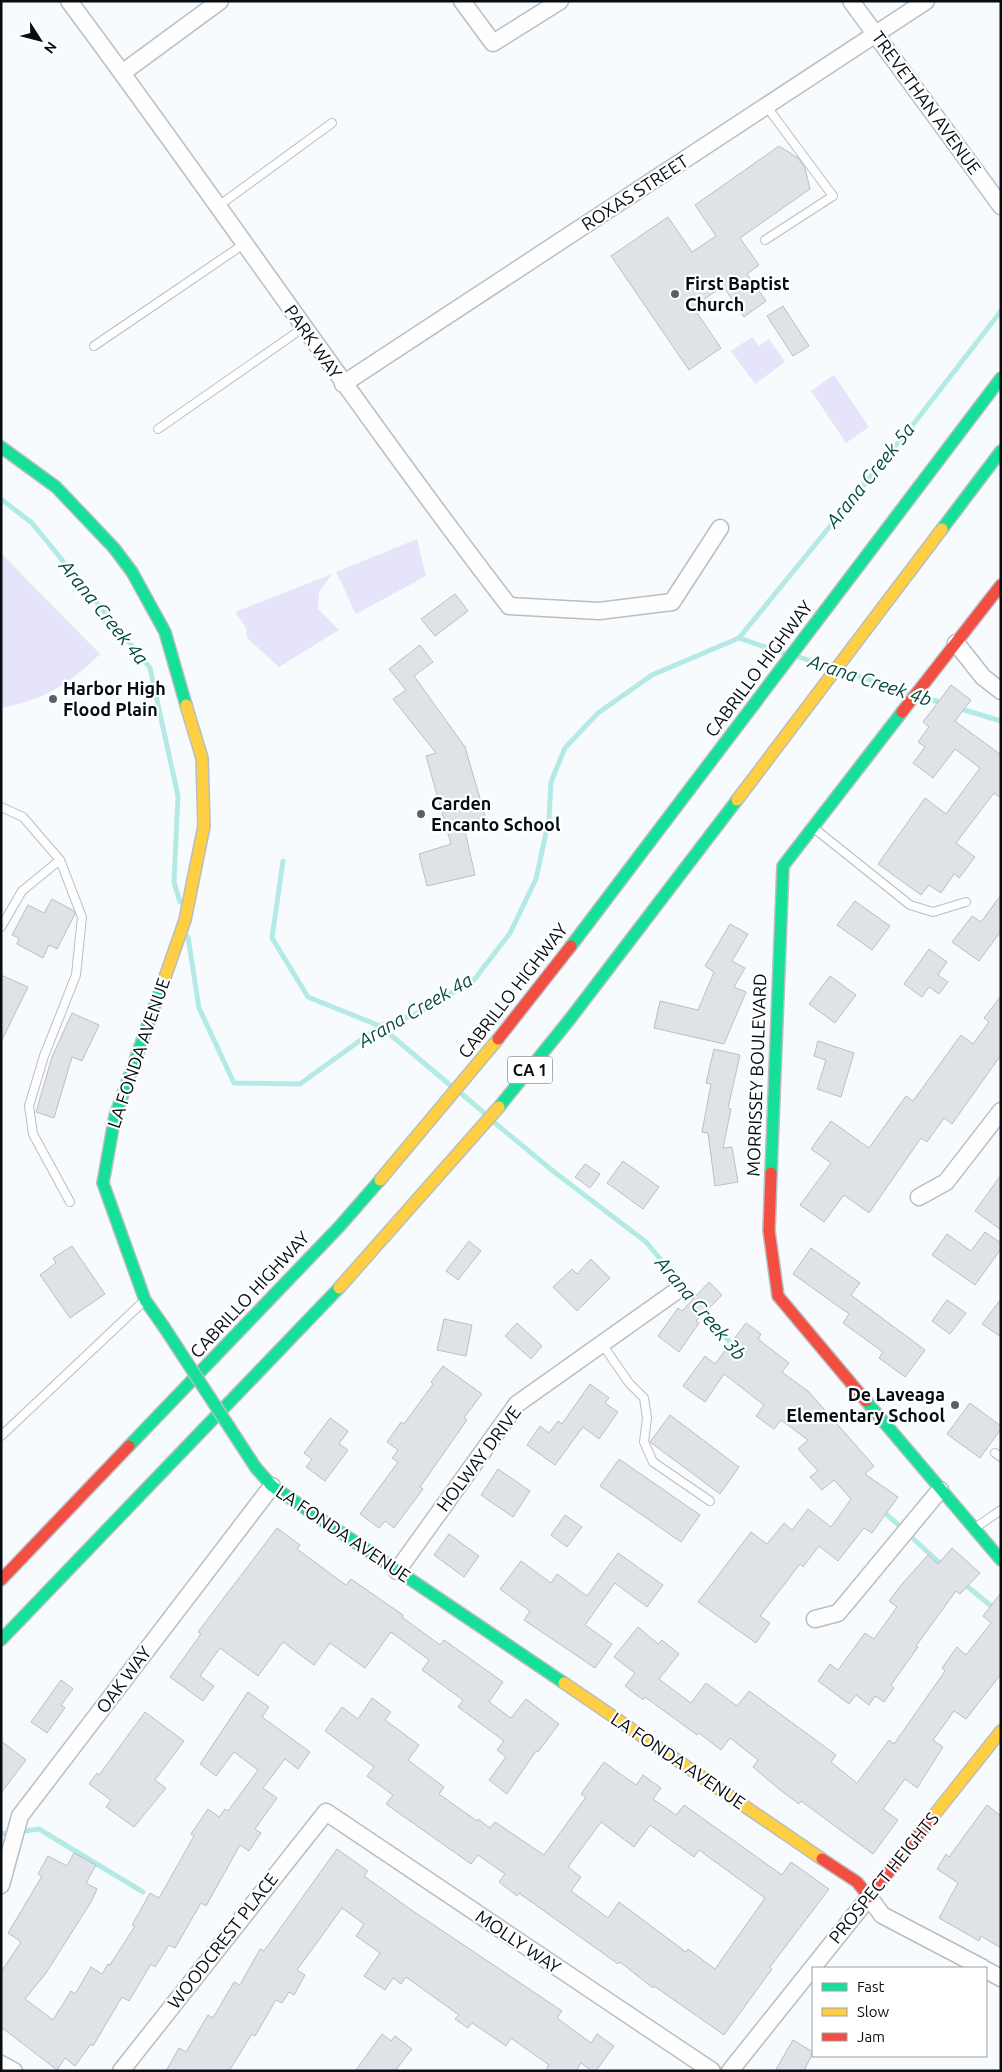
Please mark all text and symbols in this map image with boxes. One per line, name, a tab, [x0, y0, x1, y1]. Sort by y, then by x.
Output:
north arrow	[15, 15, 65, 65]
street label: TREVETHAN AVENUE	[868, 27, 985, 178]
text: N	[41, 39, 60, 57]
street label: ROXAS STREET	[577, 150, 691, 234]
place label: First Baptist Church	[685, 273, 790, 314]
marker: First Baptist Church	[669, 288, 681, 300]
street label: PARK WAY	[281, 301, 347, 383]
water label: Arana Creek 5a	[820, 418, 919, 533]
water label: Arana Creek 4a	[54, 554, 153, 669]
street label: CABRILLO HIGHWAY	[701, 596, 816, 740]
water label: Arana Creek 4b	[805, 649, 934, 710]
place label: Harbor High Flood Plain	[63, 678, 166, 719]
marker: Harbor High Flood Plain	[47, 693, 59, 705]
place label: Carden Encanto School	[431, 793, 561, 834]
marker: Carden Encanto School	[415, 808, 427, 820]
street label: CABRILLO HIGHWAY	[453, 919, 571, 1062]
water label: Arana Creek 4a	[353, 968, 476, 1052]
street label: MORRISSEY BOULEVARD	[742, 973, 770, 1177]
street label: LA FONDA AVENUE	[103, 975, 173, 1130]
road number: CA 1	[508, 1056, 552, 1084]
street label: CABRILLO HIGHWAY	[186, 1227, 313, 1362]
water label: Arana Creek 3b	[651, 1251, 751, 1364]
place label: De Laveaga Elementary School	[786, 1384, 946, 1425]
marker: De Laveaga Elementary School	[949, 1399, 961, 1411]
street label: HOLWAY DRIVE	[432, 1402, 524, 1515]
street label: LA FONDA AVENUE	[273, 1481, 415, 1586]
street label: OAK WAY	[92, 1642, 155, 1717]
street label: LA FONDA AVENUE	[608, 1708, 750, 1813]
street label: PROSPECT HEIGHTS	[824, 1808, 942, 1947]
street label: WOODCREST PLACE	[163, 1869, 281, 2012]
street label: MOLLY WAY	[472, 1906, 565, 1977]
legend	[812, 1967, 987, 2057]
text: Fast	[857, 1978, 885, 1995]
text: Slow	[857, 2003, 890, 2020]
text: Jam	[857, 2028, 885, 2045]

